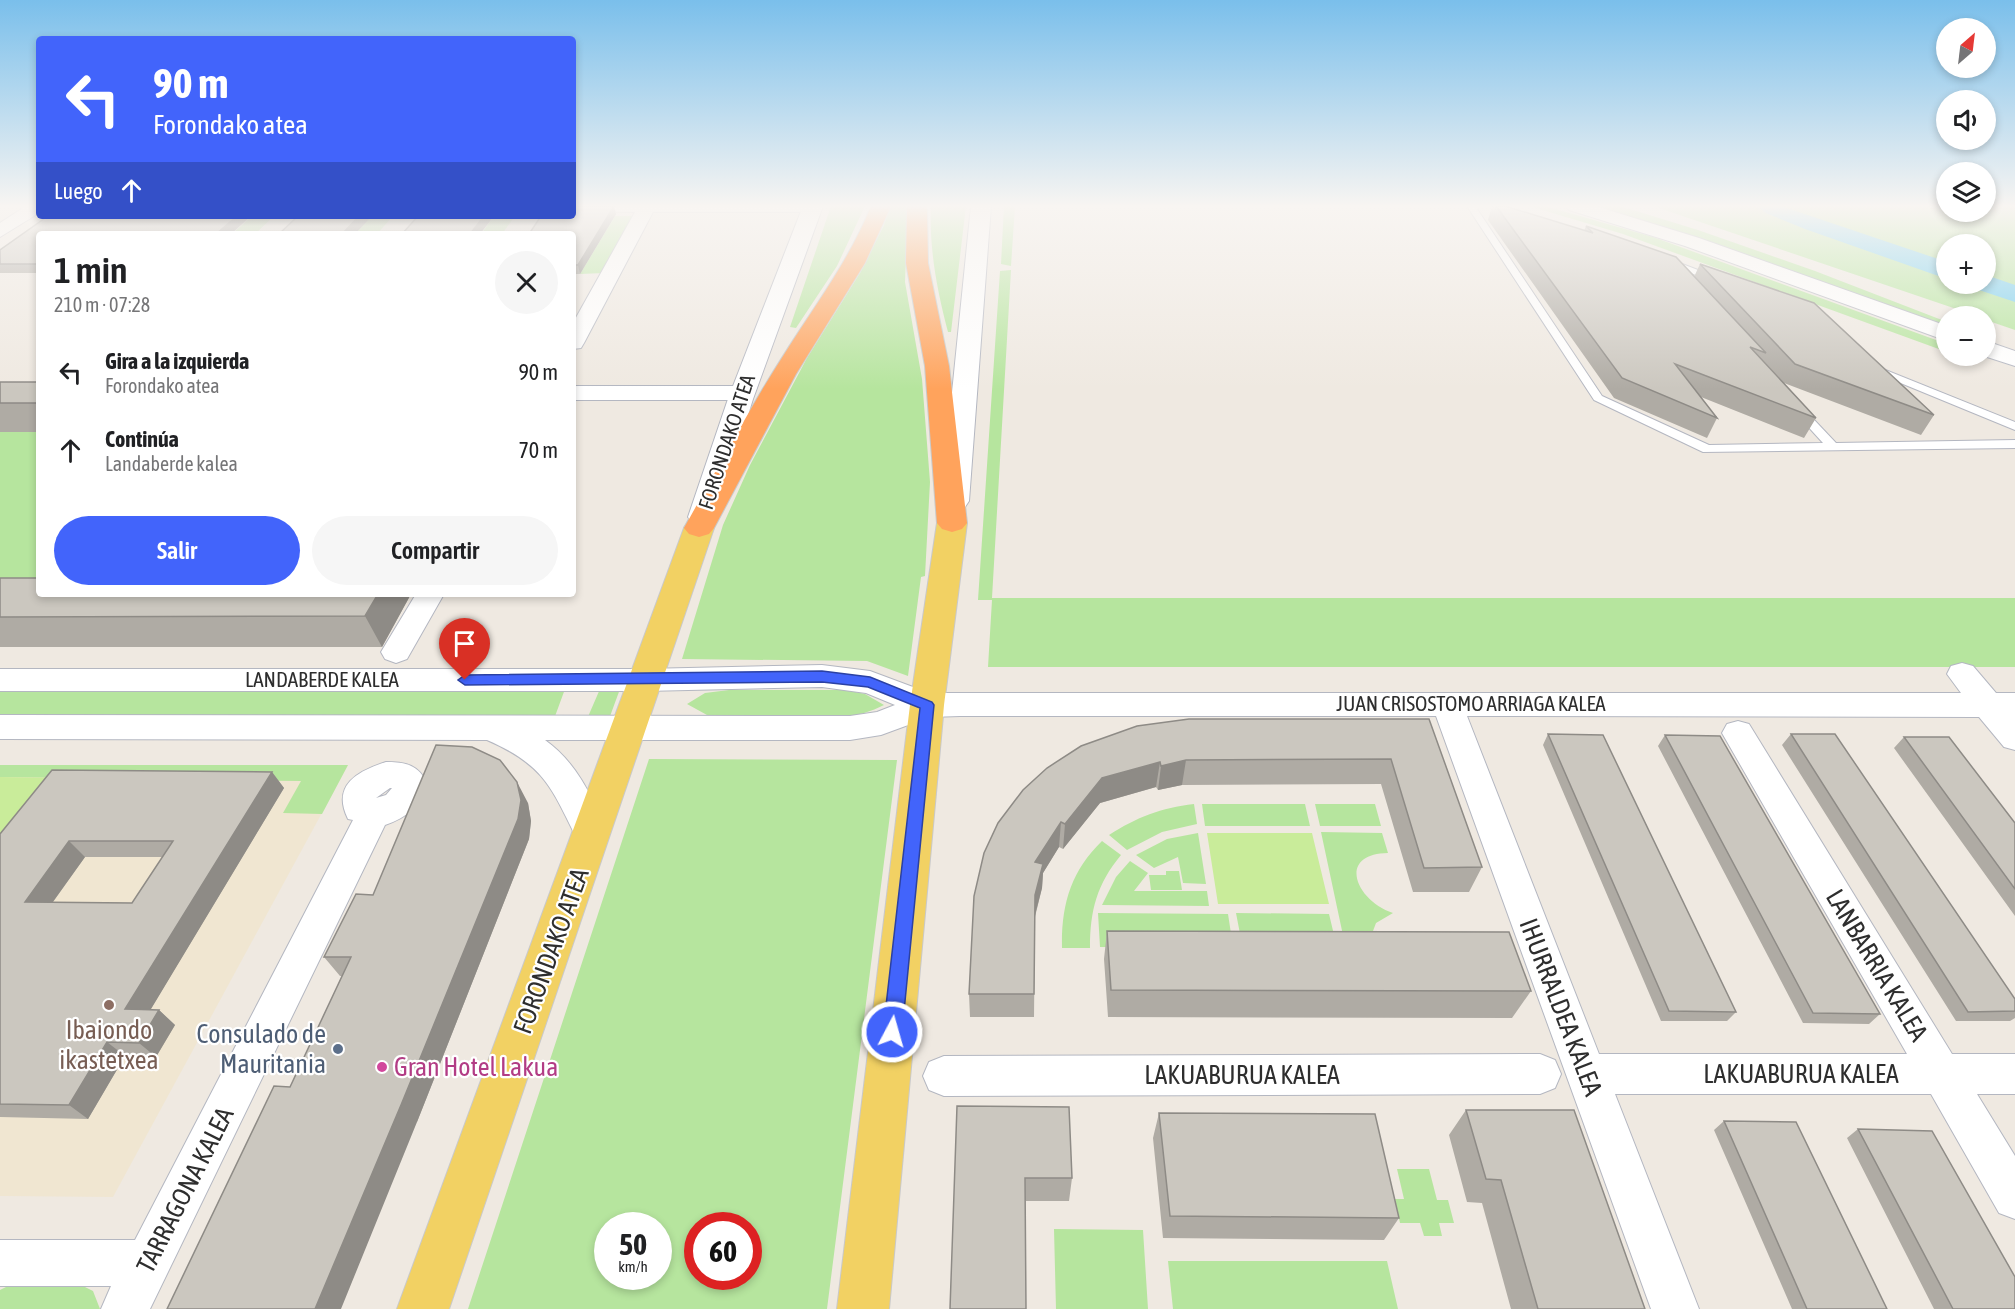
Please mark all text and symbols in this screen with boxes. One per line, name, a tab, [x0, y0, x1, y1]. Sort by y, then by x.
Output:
north arrow	[1936, 18, 1996, 78]
map controls	[1936, 18, 1996, 366]
text: 90 m	[153, 59, 228, 107]
icon: left	[54, 60, 132, 138]
button: sound	[1936, 90, 1996, 150]
text: Forondako atea	[153, 109, 308, 140]
button: layers	[1936, 162, 1996, 222]
icon: ahead	[115, 174, 148, 207]
text: Luego	[54, 178, 103, 204]
button: +	[1936, 234, 1996, 294]
text: 1 min	[54, 249, 128, 291]
button: close	[495, 251, 558, 314]
text: 210 m · 07:28	[54, 293, 150, 316]
button: −	[1936, 306, 1996, 366]
text: Gira a la izquierda	[105, 348, 249, 374]
icon: left	[54, 356, 87, 389]
text: 90 m	[518, 359, 558, 385]
street label: FORONDAKO ATEA	[693, 371, 759, 512]
text: Forondako atea	[105, 374, 220, 397]
text: Continúa	[105, 426, 179, 452]
icon: ahead	[54, 434, 87, 467]
text: 70 m	[518, 437, 558, 463]
text: Landaberde kalea	[105, 452, 238, 475]
button: Salir	[54, 516, 300, 585]
button: Compartir	[312, 516, 558, 585]
pin	[439, 618, 490, 680]
icon: arrive	[448, 627, 481, 660]
street label: LANDABERDE KALEA	[245, 667, 400, 691]
street label: JUAN CRISOSTOMO ARRIAGA KALEA	[1336, 691, 1606, 715]
street label: FORONDAKO ATEA	[507, 864, 595, 1038]
street label: LANBARRIA KALEA	[1820, 884, 1934, 1046]
street label: IHURRALDEA KALEA	[1513, 914, 1609, 1100]
marker: Ibaiondo ikastetxea	[102, 998, 116, 1012]
position arrow	[860, 1000, 924, 1064]
place label: Ibaiondo ikastetxea	[59, 1015, 159, 1075]
place label: Consulado de Mauritania	[197, 1019, 326, 1079]
marker: Consulado de Mauritania	[331, 1042, 345, 1056]
place label: Gran Hotel Lakua	[394, 1052, 558, 1082]
street label: LAKUABURUA KALEA	[1703, 1059, 1899, 1089]
marker: Gran Hotel Lakua	[375, 1060, 389, 1074]
street label: LAKUABURUA KALEA	[1144, 1060, 1340, 1090]
street label: TARRAGONA KALEA	[130, 1102, 240, 1278]
speed limit sign: 60	[684, 1212, 762, 1290]
text: 50	[619, 1227, 647, 1261]
text: km/h	[618, 1258, 648, 1275]

